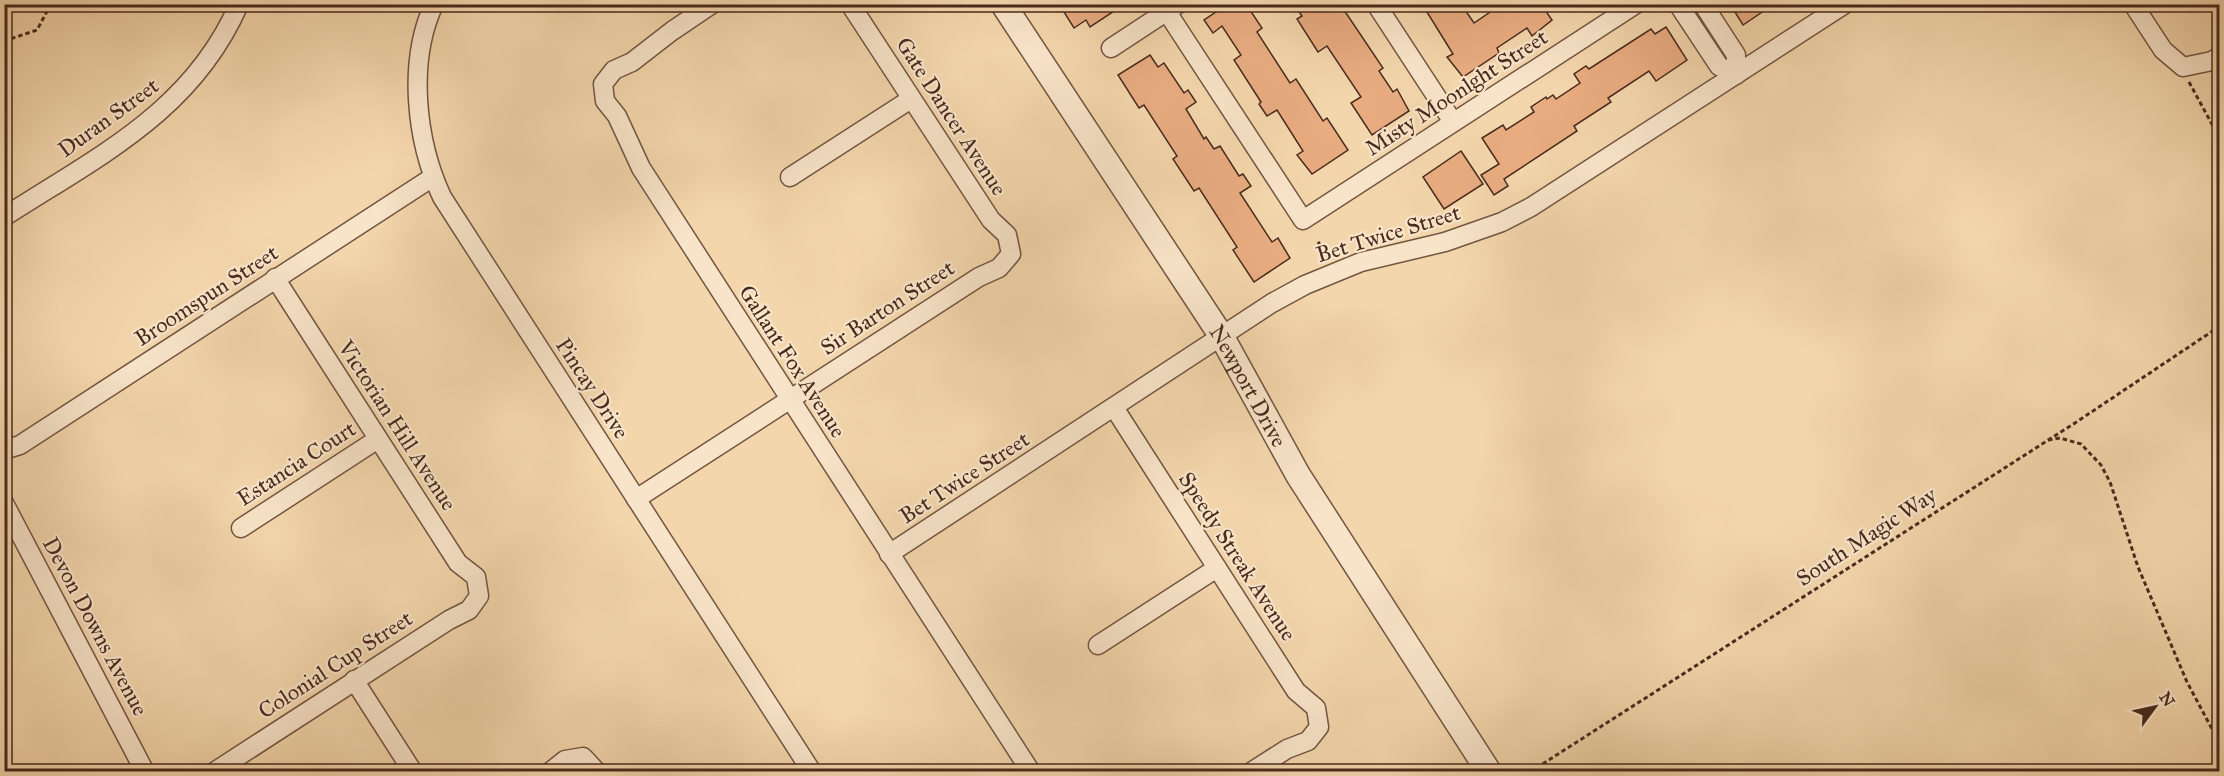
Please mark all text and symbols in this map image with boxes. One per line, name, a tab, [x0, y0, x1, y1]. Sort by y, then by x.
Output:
street label: Misty Moonlght Street	[1360, 23, 1553, 161]
street label: Gate Dancer Avenue	[890, 32, 1013, 200]
street label: Duran Street	[53, 72, 164, 163]
street label: Bet Twice Street	[1313, 199, 1464, 268]
street label: Broomspun Street	[129, 239, 283, 352]
street label: Sir Barton Street	[815, 254, 959, 361]
street label: Gallant Fox Avenue	[733, 280, 852, 443]
street label: Newport Drive	[1203, 319, 1293, 452]
street label: Pincay Drive	[550, 333, 635, 444]
street label: Victorian Hill Avenue	[332, 334, 463, 515]
street label: Estancia Court	[232, 415, 361, 512]
street label: Bet Twice Street	[894, 425, 1034, 529]
street label: Speedy Streak Avenue	[1173, 467, 1302, 646]
street label: South Magic Way	[1791, 481, 1942, 592]
street label: Devon Downs Avenue	[37, 532, 154, 720]
street label: Colonial Cup Street	[253, 604, 418, 724]
north arrow	[2125, 677, 2185, 737]
text: N	[2155, 688, 2179, 710]

